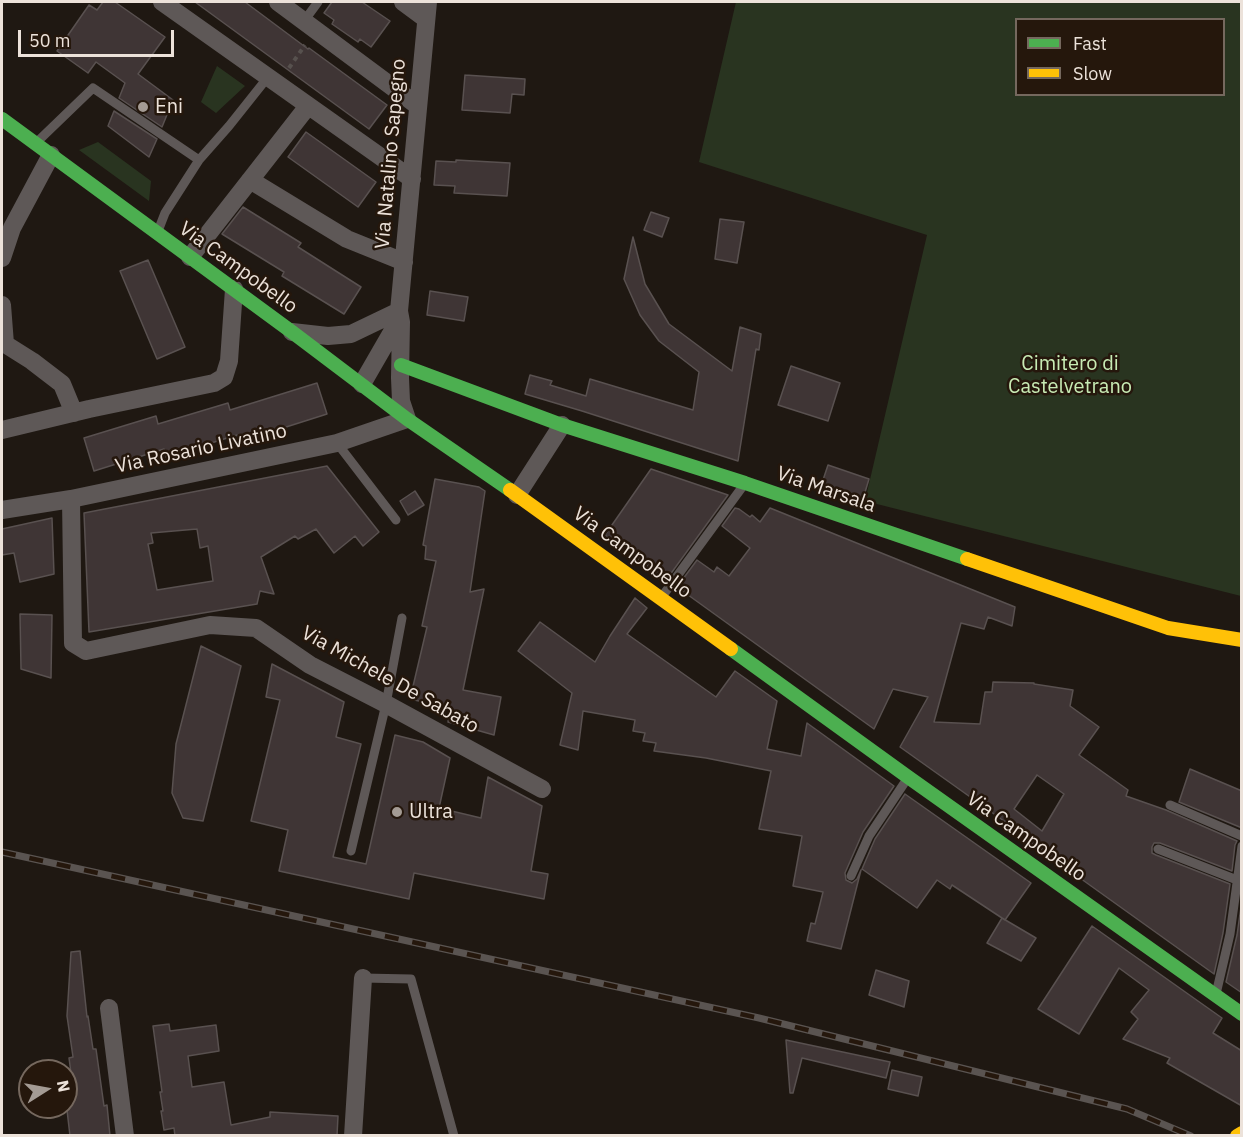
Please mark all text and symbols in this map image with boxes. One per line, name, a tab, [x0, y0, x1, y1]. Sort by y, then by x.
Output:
scale bar	[21, 18, 177, 56]
legend	[1015, 18, 1225, 96]
text: 50 m	[29, 29, 71, 52]
text: Fast	[1073, 32, 1107, 55]
street label: Via Natalino Sapegno	[371, 58, 411, 250]
text: Slow	[1073, 62, 1112, 85]
place label: Eni	[155, 95, 183, 119]
marker: Eni	[136, 100, 150, 114]
street label: Via Campobello	[174, 217, 302, 319]
park label: Cimitero di Castelvetrano	[1008, 352, 1132, 399]
street label: Via Rosario Livatino	[113, 419, 289, 479]
street label: Via Marsala	[773, 462, 879, 518]
street label: Via Campobello	[568, 502, 696, 604]
street label: Via Michele De Sabato	[297, 621, 483, 739]
street label: Via Campobello	[962, 787, 1090, 887]
place label: Ultra	[409, 800, 453, 824]
marker: Ultra	[390, 805, 404, 819]
north arrow	[18, 1059, 78, 1119]
text: N	[53, 1078, 75, 1094]

